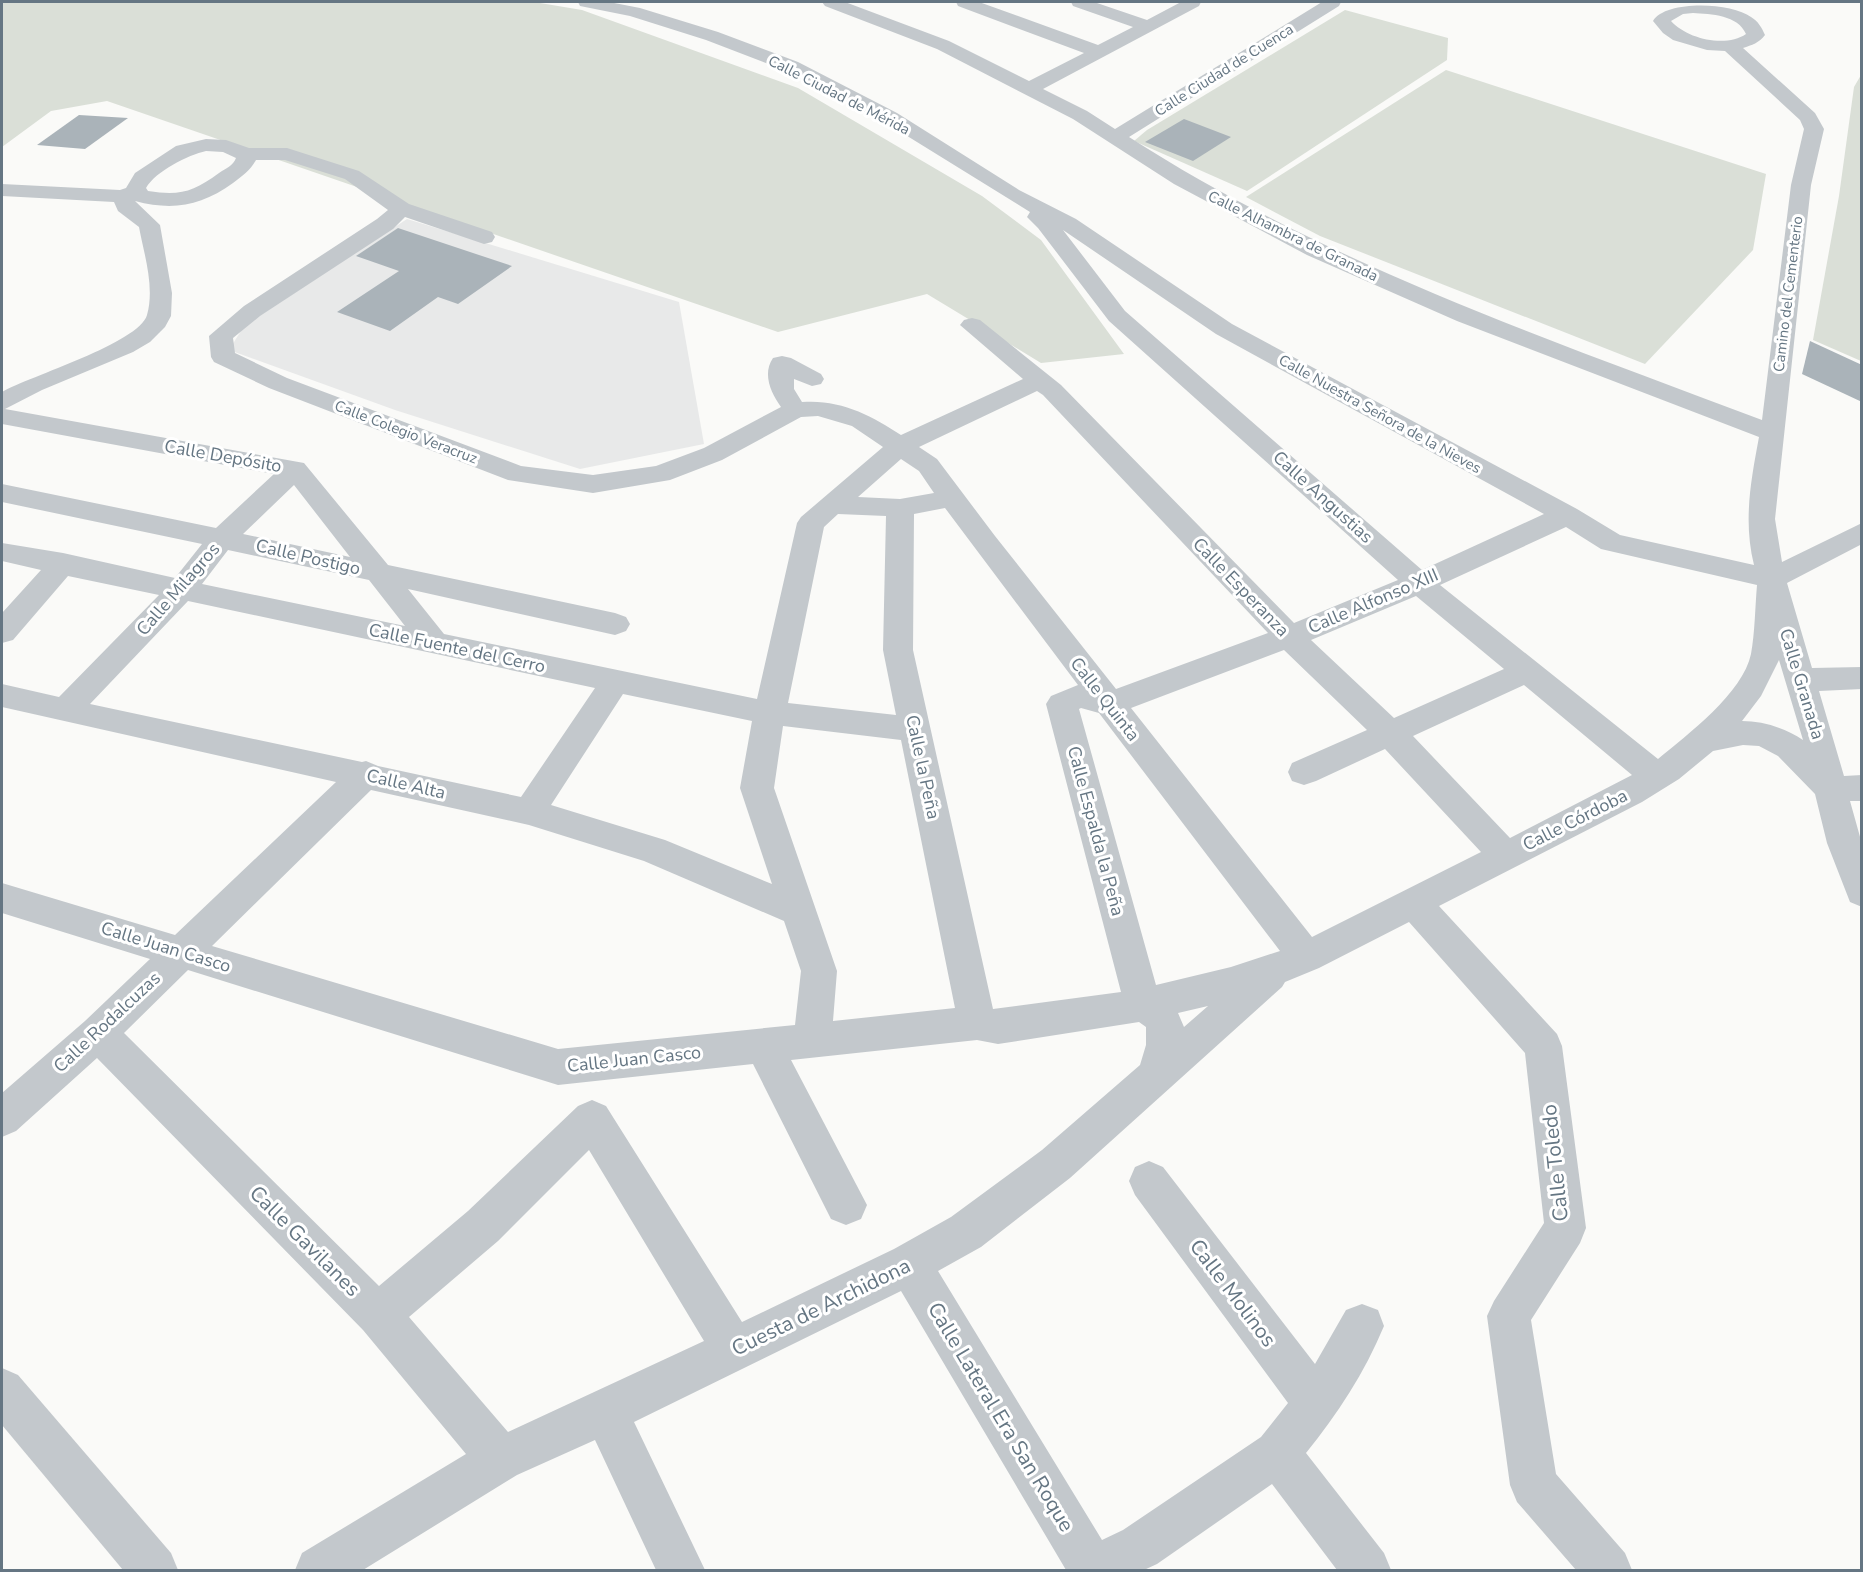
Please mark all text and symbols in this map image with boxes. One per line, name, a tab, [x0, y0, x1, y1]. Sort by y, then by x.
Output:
street label: Calle Ciudad de Cuenca	[1151, 19, 1297, 121]
street label: Calle Ciudad de Mérida	[765, 51, 913, 139]
street label: Calle Alhambra de Granada	[1205, 186, 1381, 286]
street label: Camino del Cementerio	[1769, 215, 1807, 373]
street label: Calle Nuestra Señora de la Nieves	[1275, 350, 1485, 478]
street label: Calle Colegio Veracruz	[332, 396, 480, 469]
street label: Calle Depósito	[163, 434, 283, 478]
street label: Calle Angustias	[1268, 445, 1378, 549]
street label: Calle Esperanza	[1188, 532, 1294, 642]
street label: Calle Postigo	[253, 533, 363, 581]
street label: Calle Milagros	[131, 537, 225, 641]
street label: Calle Alfonso XIII	[1304, 563, 1442, 639]
street label: Calle Fuente del Cerro	[366, 618, 548, 678]
street label: Calle Granada	[1774, 626, 1830, 742]
street label: Calle Quinta	[1065, 652, 1145, 746]
street label: Calle la Peña	[900, 713, 946, 821]
street label: Calle Espalda la Peña	[1062, 743, 1130, 919]
street label: Calle Alta	[364, 763, 448, 805]
street label: Calle Córdoba	[1519, 783, 1631, 857]
street label: Calle Juan Casco	[98, 916, 234, 978]
street label: Calle Rodalcuzas	[48, 966, 166, 1078]
street label: Calle Juan Casco	[566, 1040, 702, 1078]
street label: Calle Toledo	[1535, 1103, 1575, 1223]
street label: Calle Gavilanes	[243, 1179, 367, 1303]
street label: Calle Molinos	[1183, 1233, 1283, 1353]
street label: Cuesta de Archidona	[727, 1252, 915, 1362]
street label: Calle Lateral Era San Roque	[921, 1297, 1081, 1537]

